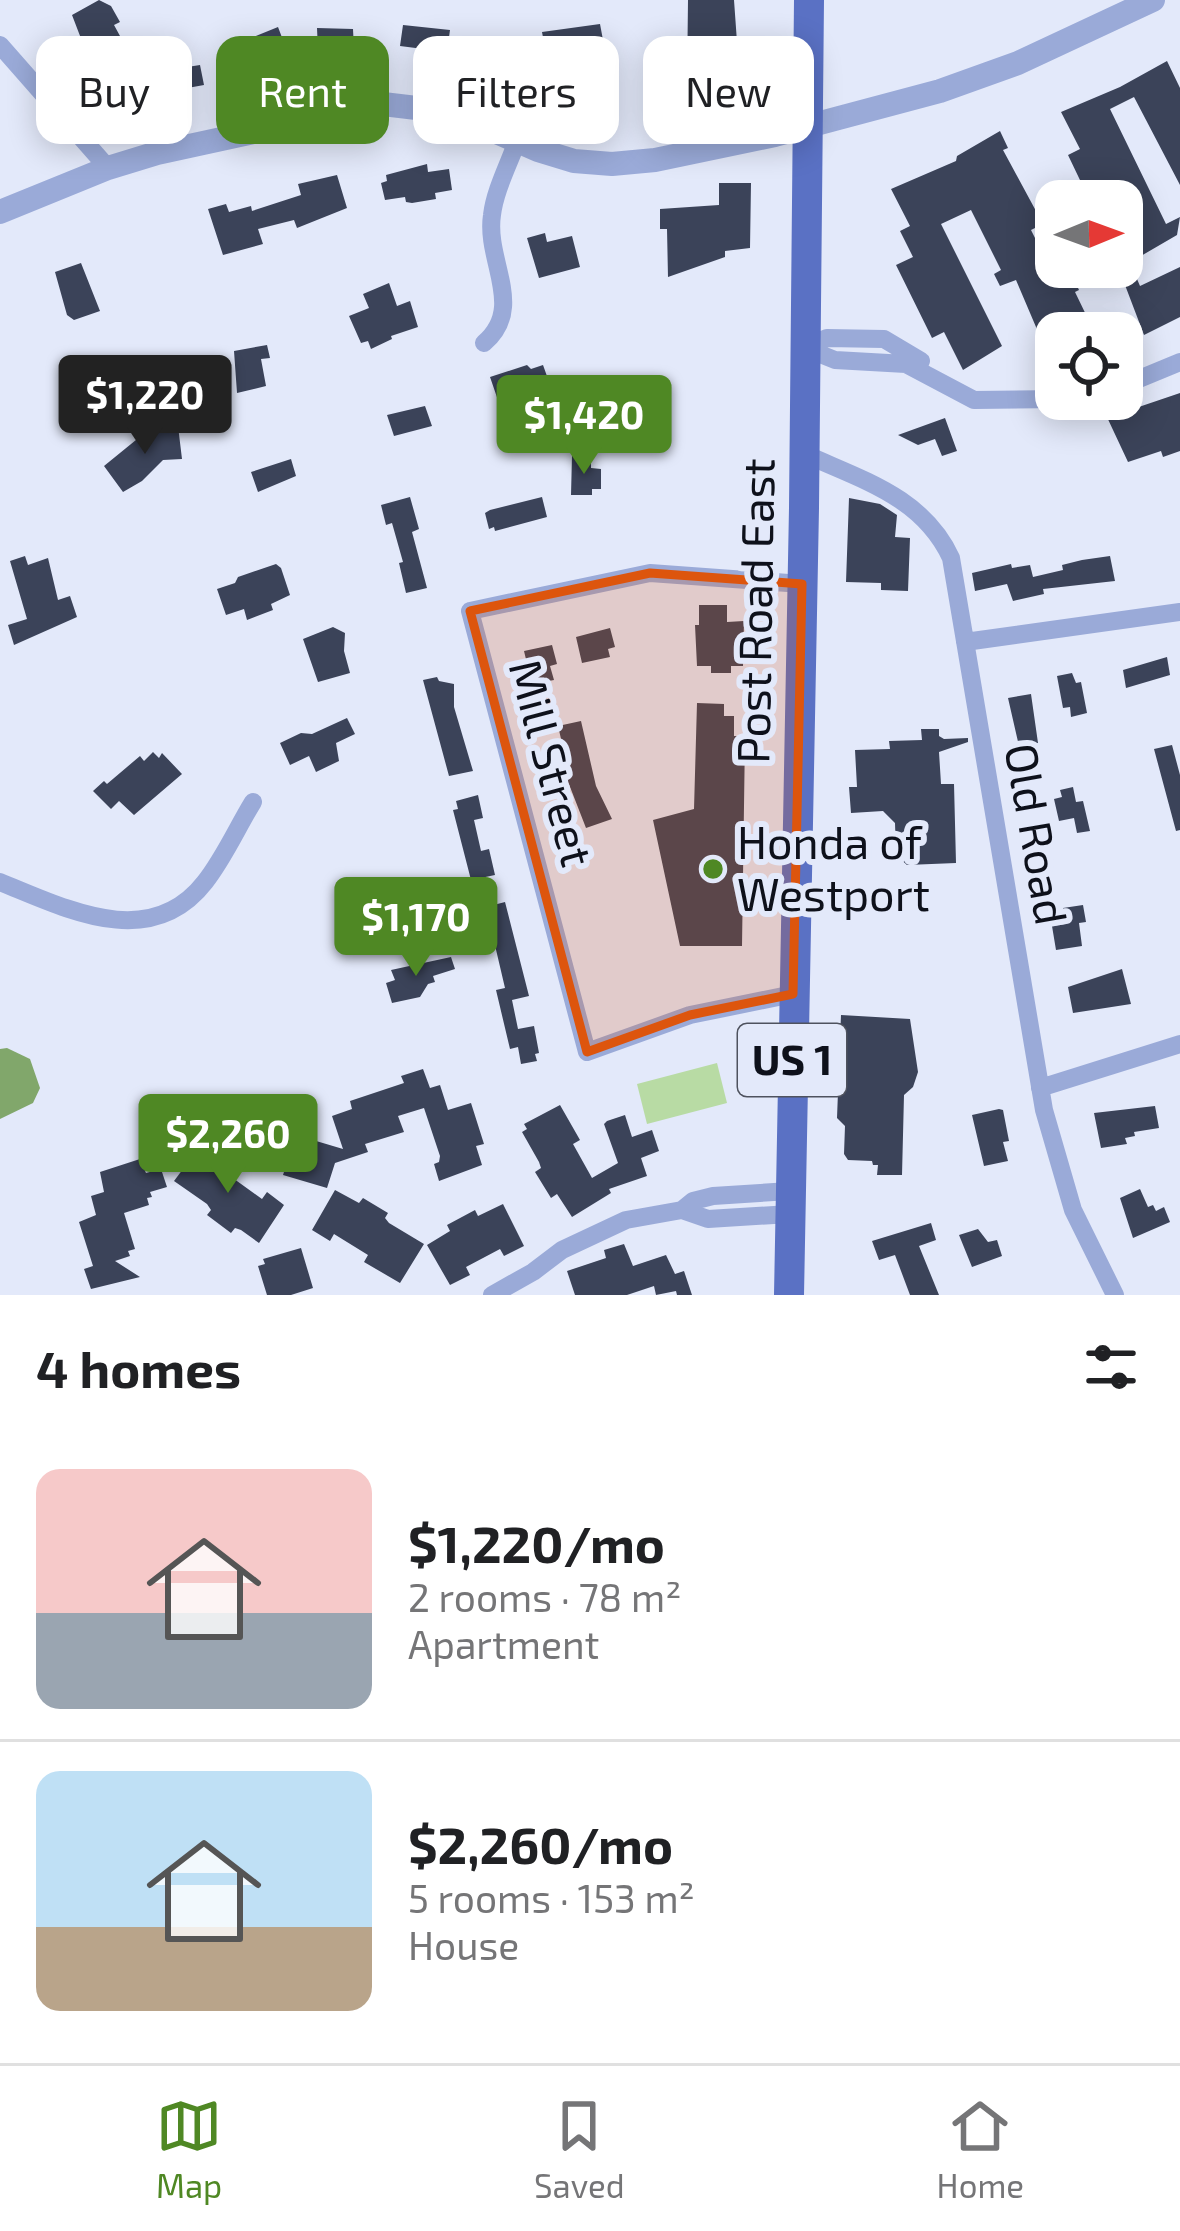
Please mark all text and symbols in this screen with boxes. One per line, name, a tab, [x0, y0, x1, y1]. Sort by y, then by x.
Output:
chip: Buy	[36, 36, 192, 144]
chip: Rent	[216, 36, 389, 144]
chip: Filters	[413, 36, 619, 144]
chip: New	[643, 36, 814, 144]
north arrow	[1035, 180, 1143, 288]
map controls	[1035, 180, 1143, 420]
button: locate	[1035, 312, 1143, 420]
pin: $1,220	[47, 355, 243, 457]
text: $1,220	[86, 370, 204, 417]
pin: $1,420	[486, 375, 682, 477]
text: $1,420	[524, 390, 644, 437]
street label: Post Road East	[724, 458, 784, 764]
street label: Mill Street	[500, 653, 606, 872]
street label: Old Road	[996, 739, 1080, 928]
place label: Honda of Westport	[737, 814, 930, 920]
marker: Honda of Westport	[700, 856, 726, 882]
pin: $1,170	[318, 877, 514, 979]
text: $1,170	[361, 892, 471, 939]
road number: US 1	[738, 1024, 846, 1096]
pin: $2,260	[130, 1094, 326, 1196]
text: $2,260	[166, 1109, 291, 1156]
icon: filters	[1078, 1334, 1144, 1400]
text: 4 homes	[36, 1337, 241, 1398]
text: $1,220/mo	[408, 1512, 665, 1573]
icon: home	[132, 1517, 276, 1661]
text: 2 rooms · 78 m²	[408, 1573, 681, 1620]
text: Apartment	[408, 1620, 599, 1667]
text: $2,260/mo	[408, 1813, 673, 1874]
icon: home	[132, 1819, 276, 1963]
text: 5 rooms · 153 m²	[408, 1874, 695, 1921]
text: House	[408, 1921, 519, 1968]
tab: Map	[156, 2093, 222, 2205]
tab: Saved	[534, 2093, 625, 2205]
tab: Home	[937, 2093, 1024, 2205]

